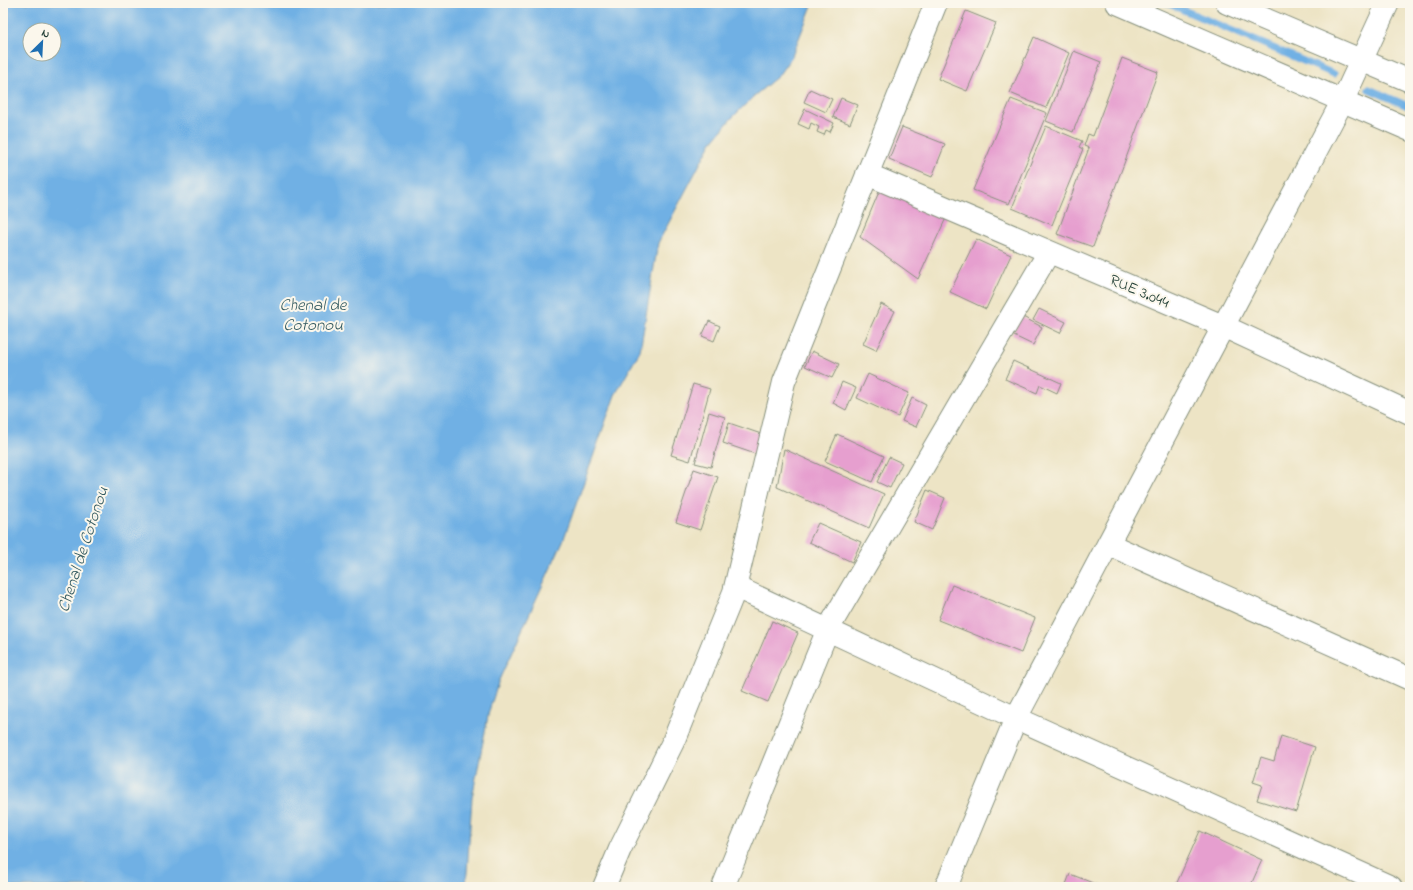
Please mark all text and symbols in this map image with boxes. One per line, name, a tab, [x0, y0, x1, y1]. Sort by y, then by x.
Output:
north arrow	[22, 22, 62, 62]
text: N	[39, 25, 52, 43]
street label: RUE 3.044	[1106, 269, 1173, 315]
water label: Chenal de Cotonou	[280, 293, 348, 338]
water label: Chenal de Cotonou	[51, 483, 116, 615]

